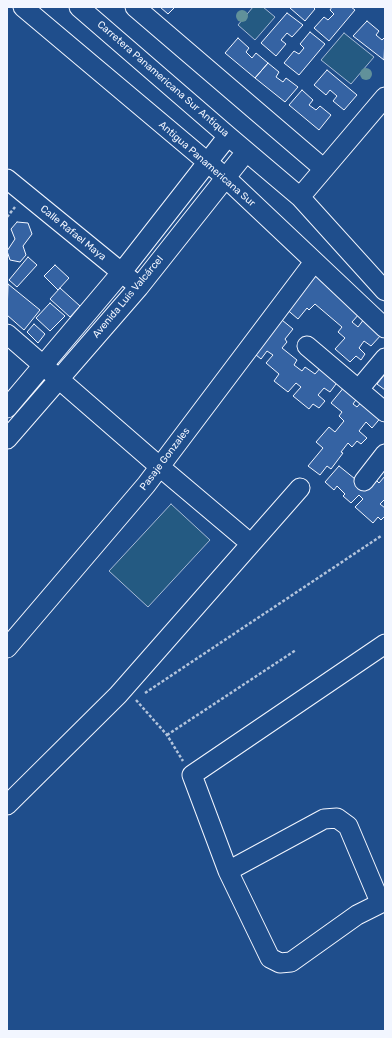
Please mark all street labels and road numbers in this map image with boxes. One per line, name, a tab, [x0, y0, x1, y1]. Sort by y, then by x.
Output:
street label: Carretera Panamericana Sur Antiqua	[95, 18, 231, 140]
street label: Antigua Panamericana Sur	[156, 119, 258, 209]
street label: Calle Rafael Maya	[38, 203, 108, 263]
street label: Avenida Luis Valcárcel	[90, 254, 166, 340]
street label: Pasaje Gonzales	[137, 425, 193, 493]

